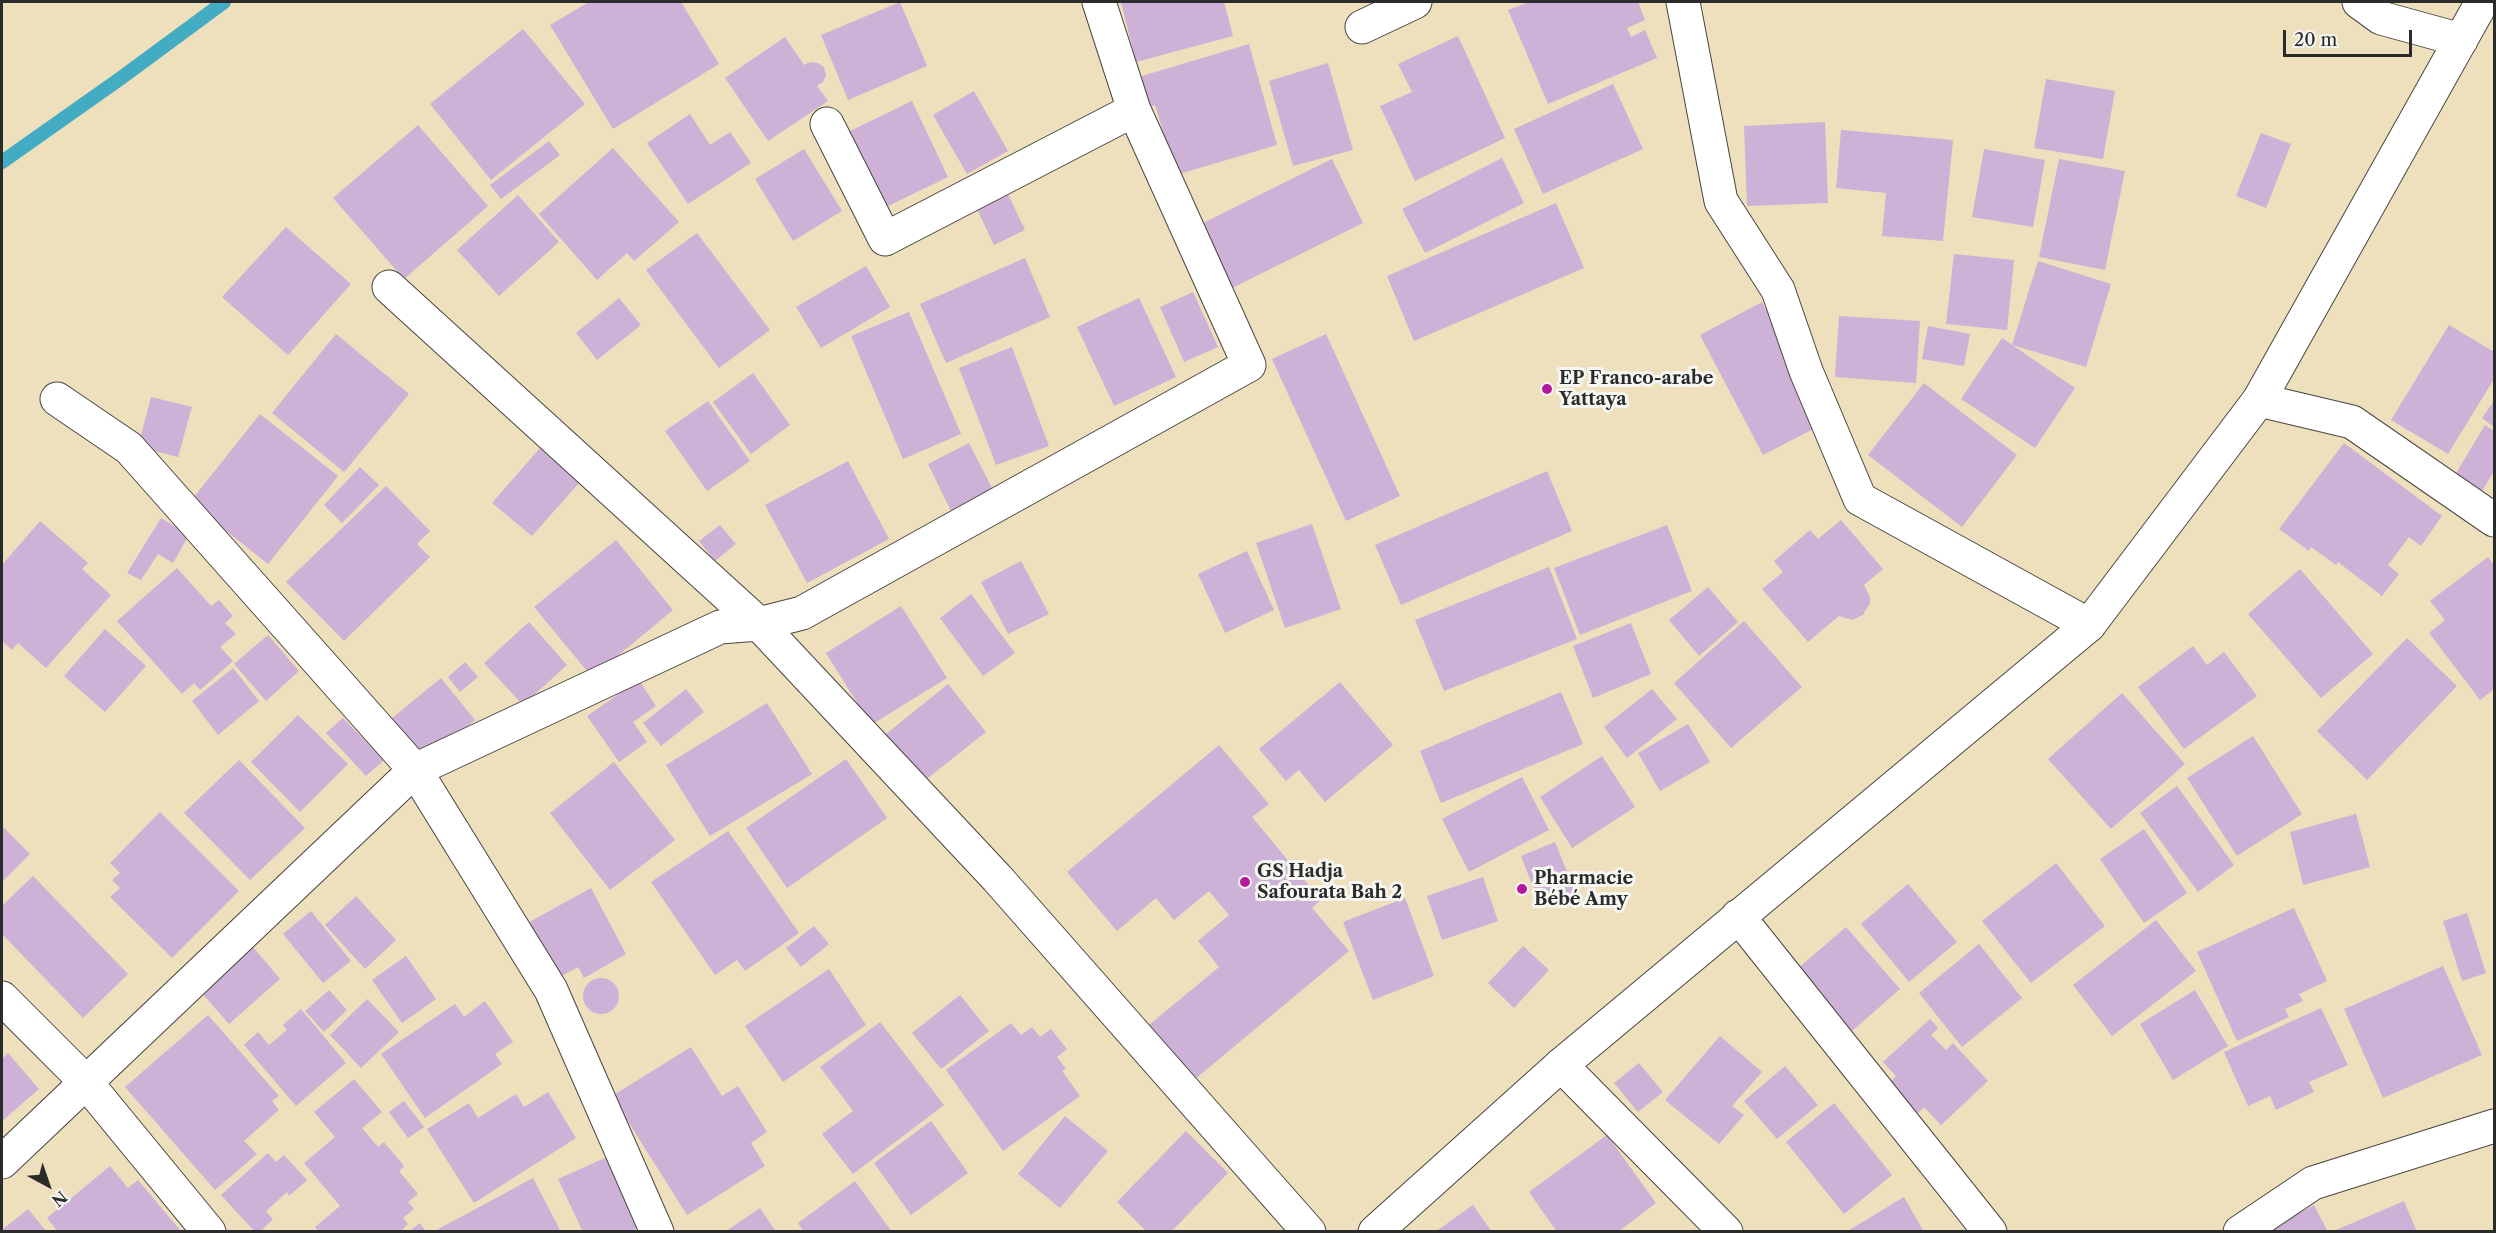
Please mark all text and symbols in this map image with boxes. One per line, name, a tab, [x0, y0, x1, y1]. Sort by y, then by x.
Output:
scale bar	[2286, 18, 2415, 56]
text: 20 m	[2294, 29, 2337, 51]
place label: EP Franco-arabe Yattaya	[1559, 368, 1714, 410]
marker: EP Franco-arabe Yattaya	[1540, 382, 1554, 396]
place label: GS Hadja Safourata Bah 2	[1257, 861, 1402, 904]
place label: Pharmacie Bébé Amy	[1534, 868, 1633, 910]
marker: GS Hadja Safourata Bah 2	[1238, 875, 1252, 889]
marker: Pharmacie Bébé Amy	[1515, 882, 1529, 896]
north arrow	[18, 1155, 78, 1215]
text: N	[48, 1187, 71, 1211]

